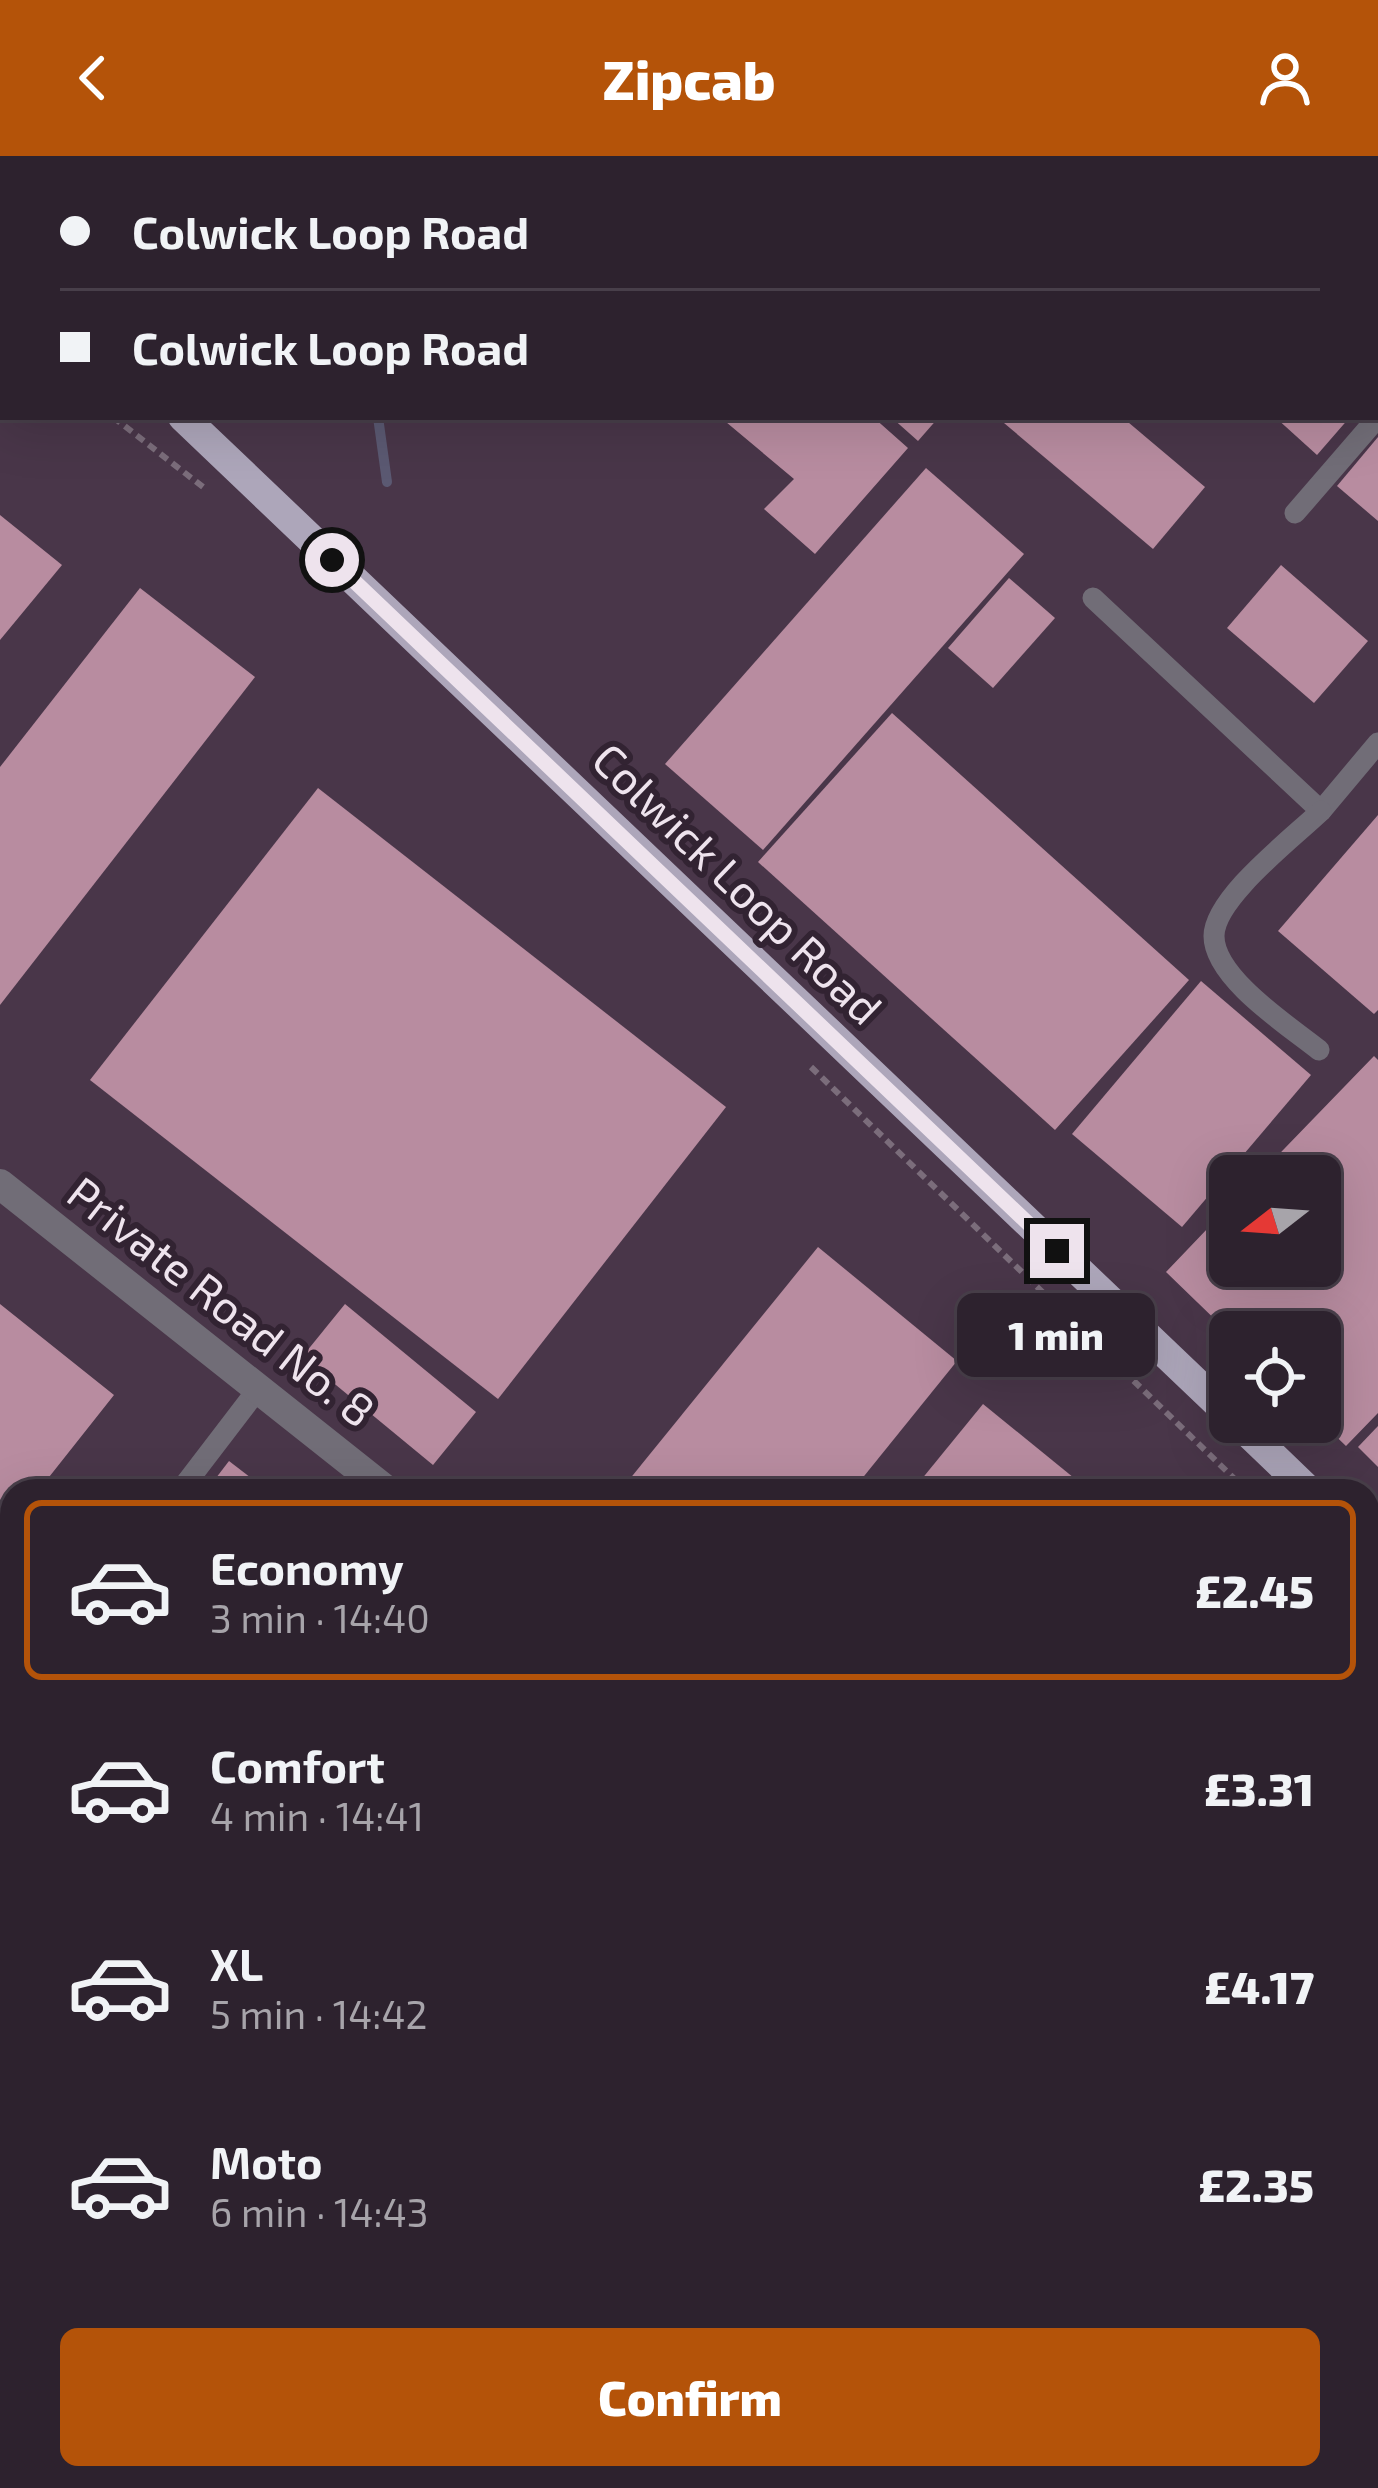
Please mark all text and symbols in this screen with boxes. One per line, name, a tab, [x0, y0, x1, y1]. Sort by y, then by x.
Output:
icon: back	[60, 45, 126, 111]
icon: person	[1252, 45, 1318, 111]
text: Zipcab	[602, 46, 776, 111]
text: Colwick Loop Road	[132, 204, 529, 258]
text: Colwick Loop Road	[132, 320, 529, 374]
route start	[305, 533, 359, 587]
street label: Colwick Loop Road	[583, 731, 894, 1034]
north arrow	[1209, 1155, 1341, 1287]
map controls	[1209, 1155, 1341, 1443]
street label: Private Road No. 8	[58, 1164, 386, 1437]
route end	[1030, 1224, 1084, 1278]
callout: 1 min	[958, 1293, 1156, 1377]
text: 1 min	[1008, 1311, 1104, 1358]
button: locate	[1209, 1311, 1341, 1443]
icon: car	[66, 1536, 174, 1644]
text: Economy	[210, 1540, 404, 1594]
text: £2.45	[1195, 1563, 1314, 1617]
text: 3 min · 14:40	[210, 1594, 430, 1641]
icon: car	[66, 1734, 174, 1842]
text: Comfort	[210, 1738, 385, 1792]
text: £3.31	[1204, 1761, 1314, 1815]
text: 4 min · 14:41	[210, 1792, 424, 1839]
icon: car	[66, 1932, 174, 2040]
text: XL	[210, 1936, 263, 1990]
text: £4.17	[1204, 1959, 1314, 2013]
text: 5 min · 14:42	[210, 1990, 427, 2037]
icon: car	[66, 2130, 174, 2238]
text: Moto	[210, 2134, 323, 2188]
text: £2.35	[1198, 2157, 1314, 2211]
text: 6 min · 14:43	[210, 2188, 428, 2235]
button: Confirm	[60, 2328, 1320, 2466]

